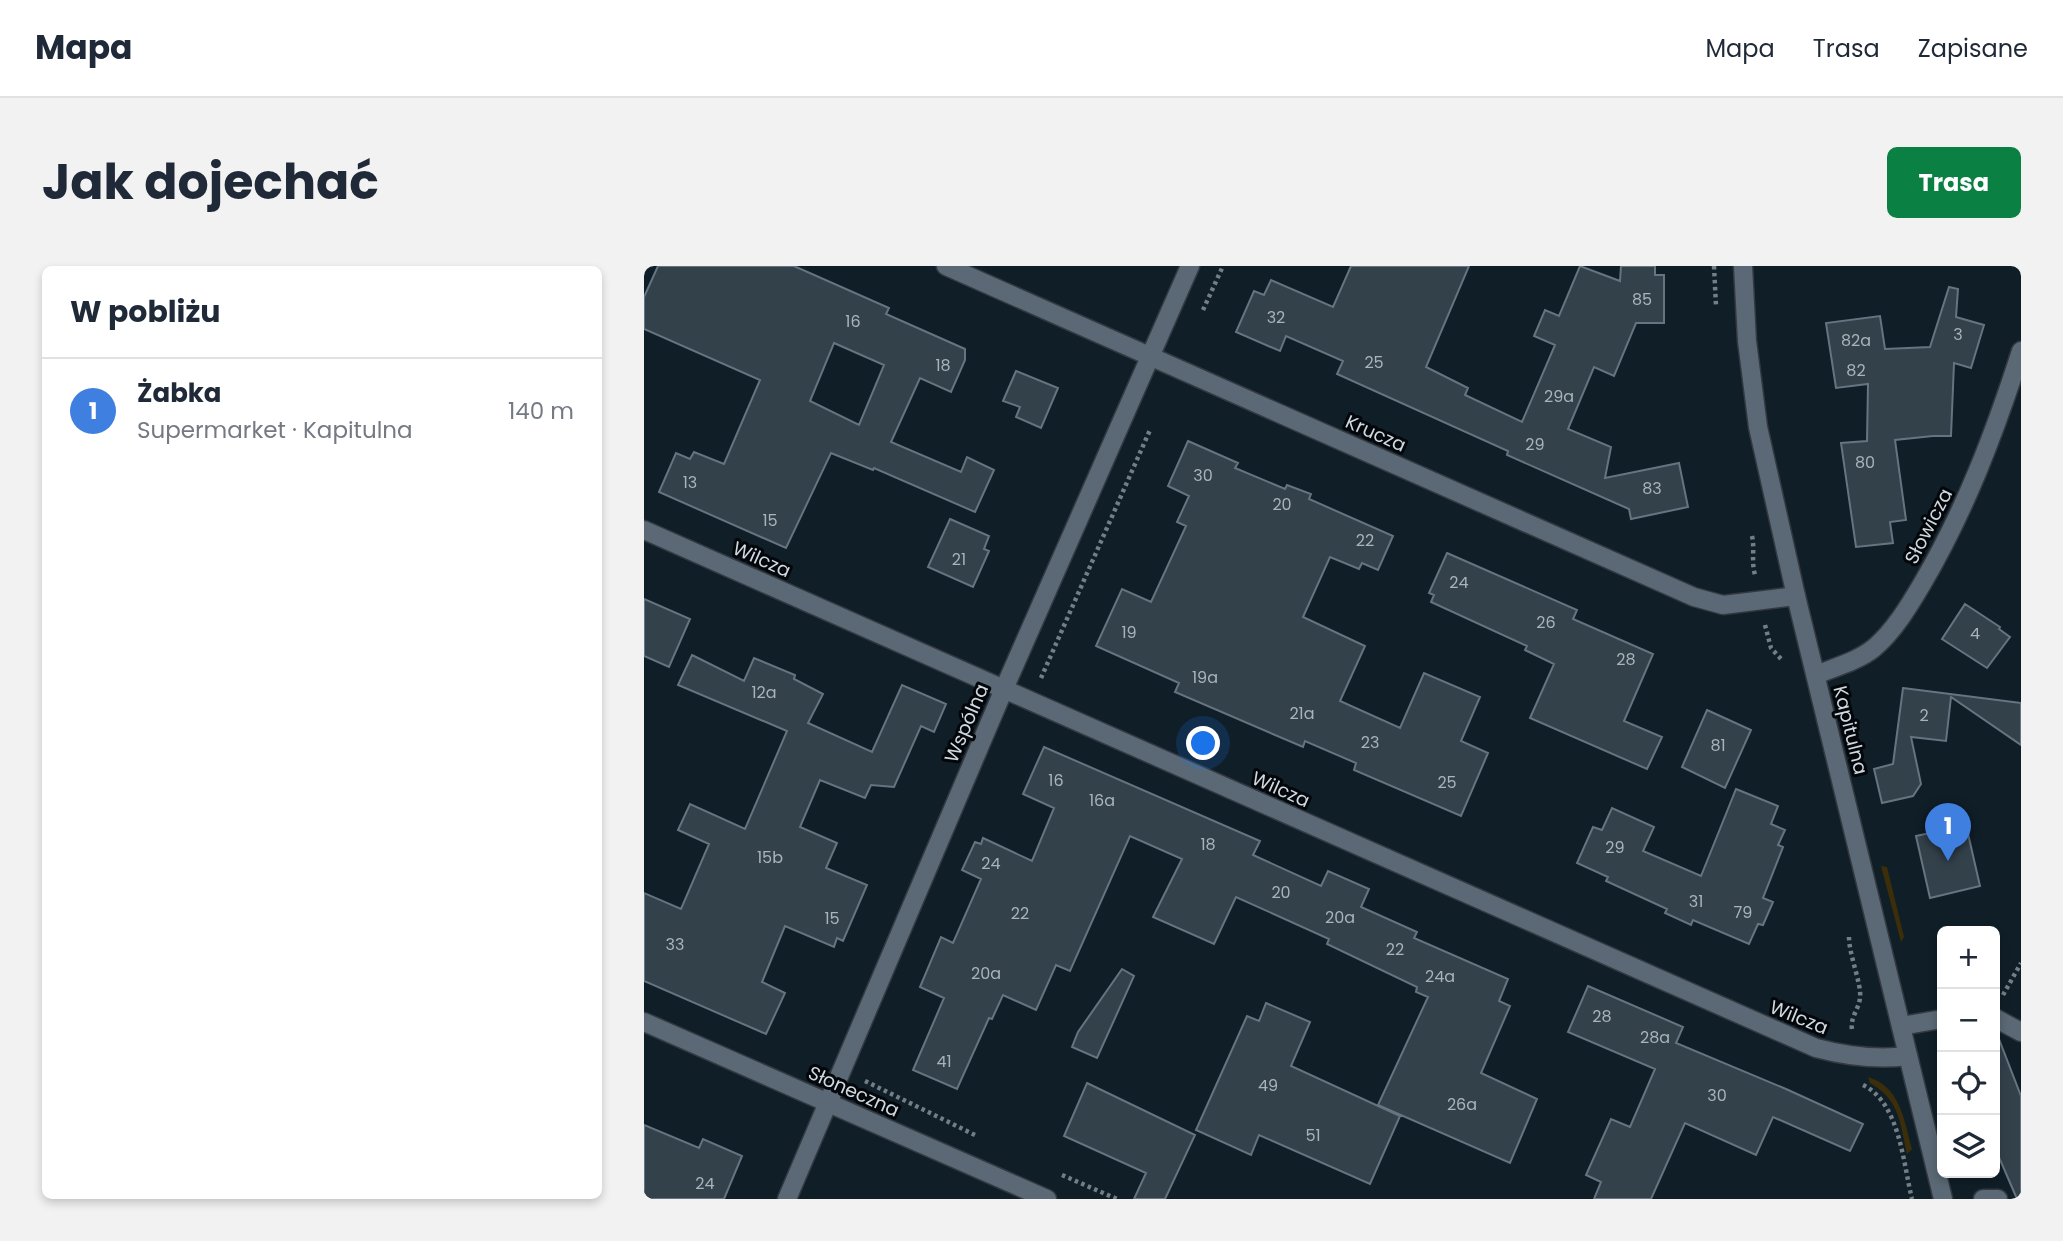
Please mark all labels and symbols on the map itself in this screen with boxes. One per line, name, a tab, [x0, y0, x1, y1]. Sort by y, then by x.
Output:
house number: 85	[1632, 288, 1652, 311]
house number: 32	[1267, 306, 1285, 329]
house number: 16	[845, 310, 861, 333]
house number: 3	[1953, 323, 1963, 346]
house number: 82a	[1841, 329, 1871, 352]
house number: 25	[1364, 351, 1384, 374]
house number: 18	[935, 354, 951, 377]
house number: 82	[1846, 359, 1866, 382]
house number: 29a	[1544, 385, 1574, 408]
street label: Krucza	[1341, 408, 1410, 459]
house number: 29	[1525, 433, 1545, 456]
house number: 80	[1855, 451, 1875, 474]
house number: 30	[1193, 464, 1213, 487]
house number: 13	[683, 471, 697, 494]
house number: 83	[1642, 477, 1662, 500]
street label: Słowicza	[1898, 484, 1959, 569]
house number: 20	[1272, 493, 1292, 516]
house number: 15	[762, 509, 778, 532]
house number: 22	[1356, 529, 1374, 552]
street label: Wilcza	[728, 535, 795, 584]
house number: 21	[952, 548, 966, 571]
house number: 24	[1449, 571, 1469, 594]
house number: 26	[1536, 611, 1556, 634]
house number: 19	[1121, 621, 1137, 644]
house number: 4	[1970, 622, 1980, 645]
house number: 28	[1616, 648, 1636, 671]
house number: 19a	[1192, 666, 1218, 689]
street label: Wspólna	[938, 680, 995, 767]
house number: 12a	[751, 681, 777, 704]
street label: Kapitulna	[1826, 683, 1875, 777]
house number: 21a	[1289, 702, 1315, 725]
house number: 2	[1919, 704, 1929, 727]
your location	[1186, 726, 1220, 760]
house number: 23	[1361, 731, 1379, 754]
house number: 81	[1710, 734, 1726, 757]
street label: Wilcza	[1247, 765, 1314, 814]
house number: 16	[1048, 769, 1064, 792]
house number: 25	[1437, 771, 1457, 794]
house number: 16a	[1089, 789, 1115, 812]
pin: 1	[1925, 803, 1971, 861]
house number: 18	[1200, 833, 1216, 856]
house number: 29	[1605, 836, 1625, 859]
house number: 15b	[757, 846, 783, 869]
house number: 24	[981, 852, 1001, 875]
house number: 20	[1271, 881, 1291, 904]
house number: 31	[1689, 890, 1703, 913]
house number: 79	[1734, 901, 1752, 924]
house number: 22	[1011, 902, 1029, 925]
house number: 20a	[1325, 906, 1355, 929]
house number: 15	[824, 907, 840, 930]
house number: 33	[666, 933, 684, 956]
house number: 22	[1386, 938, 1404, 961]
house number: 20a	[971, 962, 1001, 985]
house number: 24a	[1425, 965, 1455, 988]
street label: Wilcza	[1766, 994, 1832, 1041]
house number: 28	[1592, 1005, 1612, 1028]
house number: 28a	[1640, 1026, 1670, 1049]
house number: 41	[936, 1050, 952, 1073]
street label: Słoneczna	[804, 1059, 904, 1124]
house number: 49	[1258, 1074, 1278, 1097]
house number: 30	[1707, 1084, 1727, 1107]
house number: 26a	[1447, 1093, 1477, 1116]
house number: 51	[1305, 1124, 1321, 1147]
house number: 24	[695, 1172, 715, 1195]

